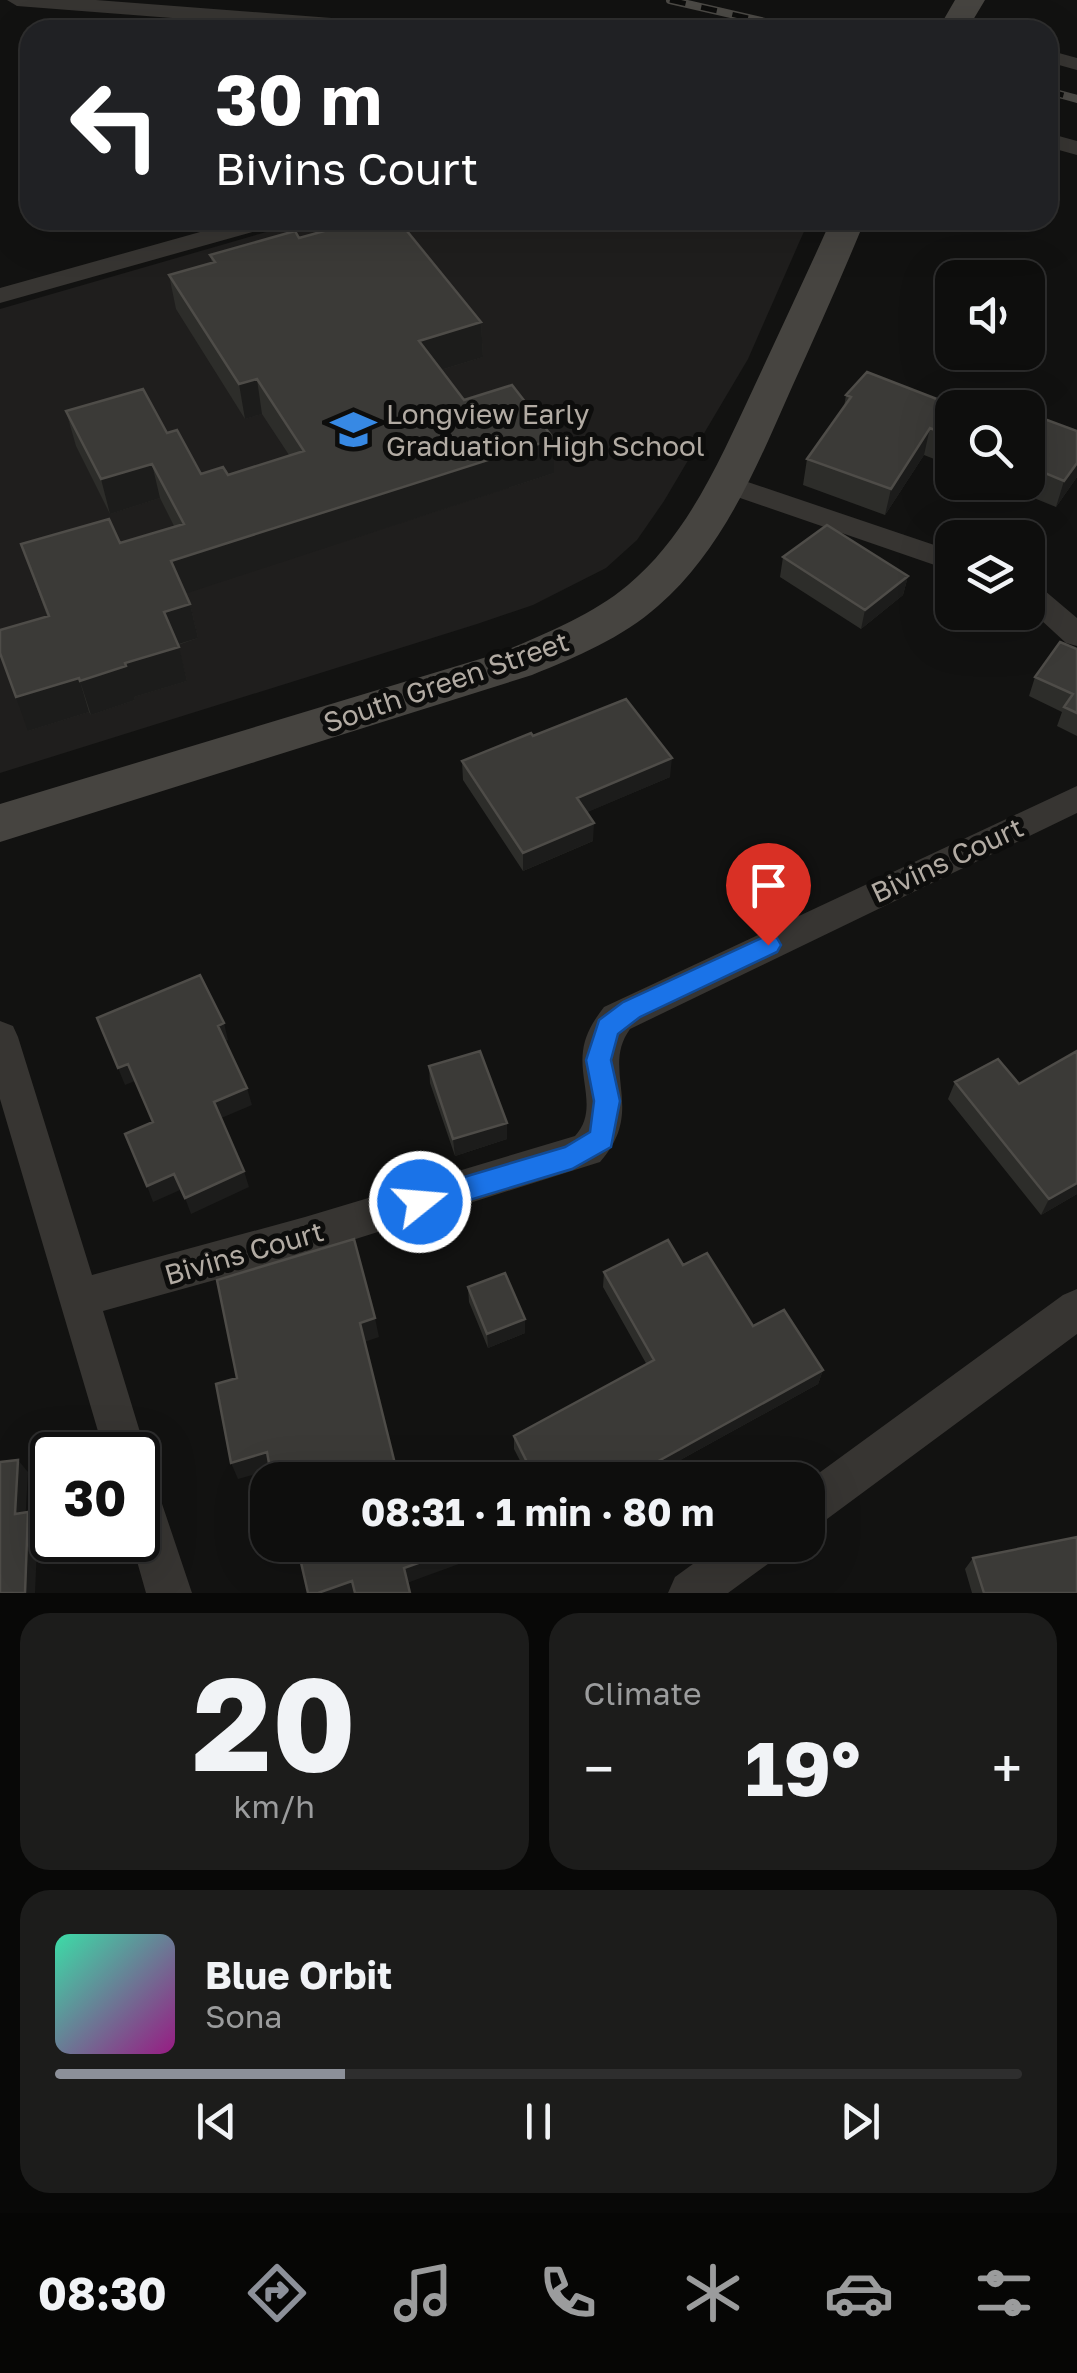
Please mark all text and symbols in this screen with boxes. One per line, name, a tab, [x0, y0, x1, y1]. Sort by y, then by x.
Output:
text: 30 m	[215, 56, 382, 140]
icon: left	[50, 60, 180, 190]
text: Bivins Court	[215, 141, 479, 195]
map controls	[935, 260, 1045, 630]
button: sound	[935, 260, 1045, 370]
button: search	[935, 390, 1045, 500]
place label: Longview Early Graduation High School	[386, 397, 705, 462]
school or university icon: Longview Early Graduation High School	[329, 406, 377, 454]
button: layers	[935, 520, 1045, 630]
street label: South Green Street	[319, 624, 573, 739]
street label: Bivins Court	[866, 810, 1028, 909]
pin	[726, 843, 811, 946]
icon: arrive	[741, 858, 796, 913]
position arrow	[368, 1150, 472, 1254]
street label: Bivins Court	[161, 1214, 327, 1291]
speed limit sign: 30	[30, 1432, 160, 1562]
text: 08:31 · 1 min · 80 m	[361, 1489, 714, 1534]
text: 20	[192, 1644, 356, 1800]
text: Climate	[584, 1674, 702, 1712]
text: 19°	[745, 1722, 861, 1813]
text: −	[584, 1735, 614, 1801]
text: +	[992, 1735, 1022, 1801]
text: km/h	[234, 1787, 315, 1825]
text: Blue Orbit	[205, 1952, 392, 1997]
text: Sona	[205, 1997, 282, 2035]
icon: previous	[189, 2094, 244, 2149]
icon: pause	[511, 2094, 566, 2149]
icon: next	[833, 2094, 888, 2149]
icon: directions	[242, 2258, 312, 2328]
icon: music	[388, 2258, 458, 2328]
icon: phone	[533, 2258, 603, 2328]
icon: climate	[678, 2258, 748, 2328]
icon: car	[824, 2258, 894, 2328]
icon: filters	[969, 2258, 1039, 2328]
text: 08:30	[38, 2266, 167, 2320]

